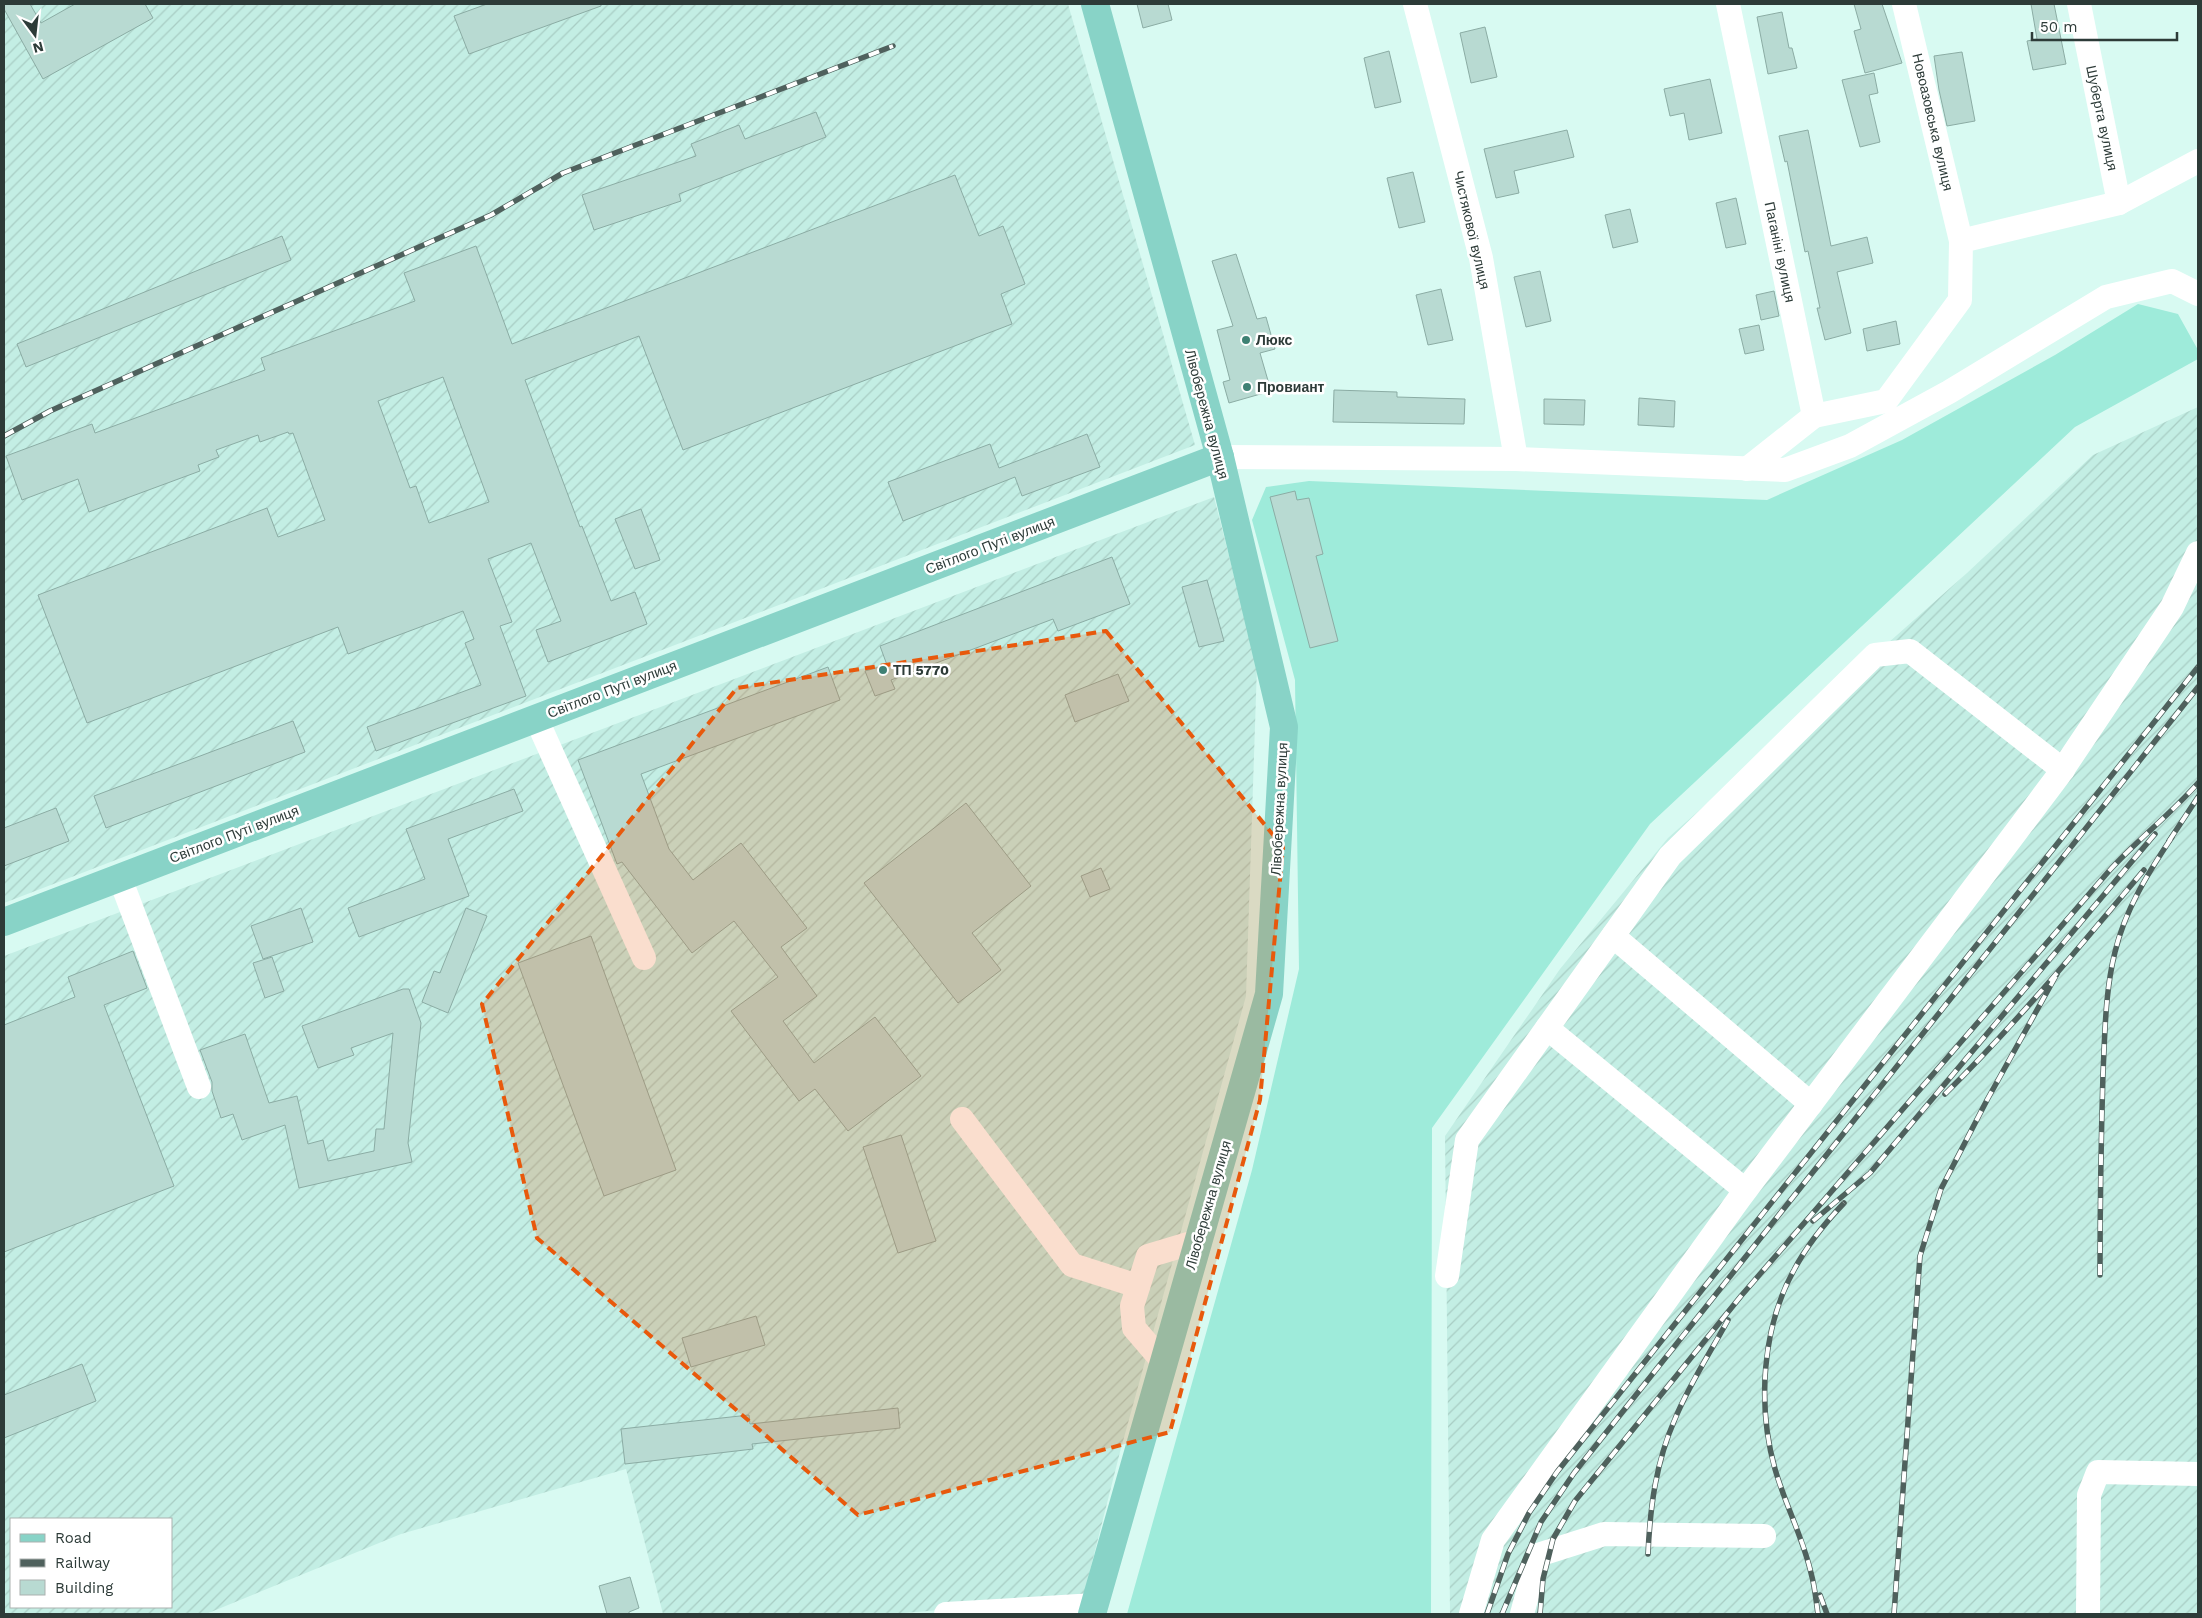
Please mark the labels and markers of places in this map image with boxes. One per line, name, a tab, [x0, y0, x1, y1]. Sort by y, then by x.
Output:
place label: Люкс	[1256, 332, 1293, 348]
marker: Люкс	[1240, 334, 1252, 346]
place label: Провиант	[1257, 379, 1325, 395]
marker: Провиант	[1241, 381, 1253, 393]
place label: ТП 5770	[893, 662, 949, 678]
marker: ТП 5770	[877, 664, 889, 676]

